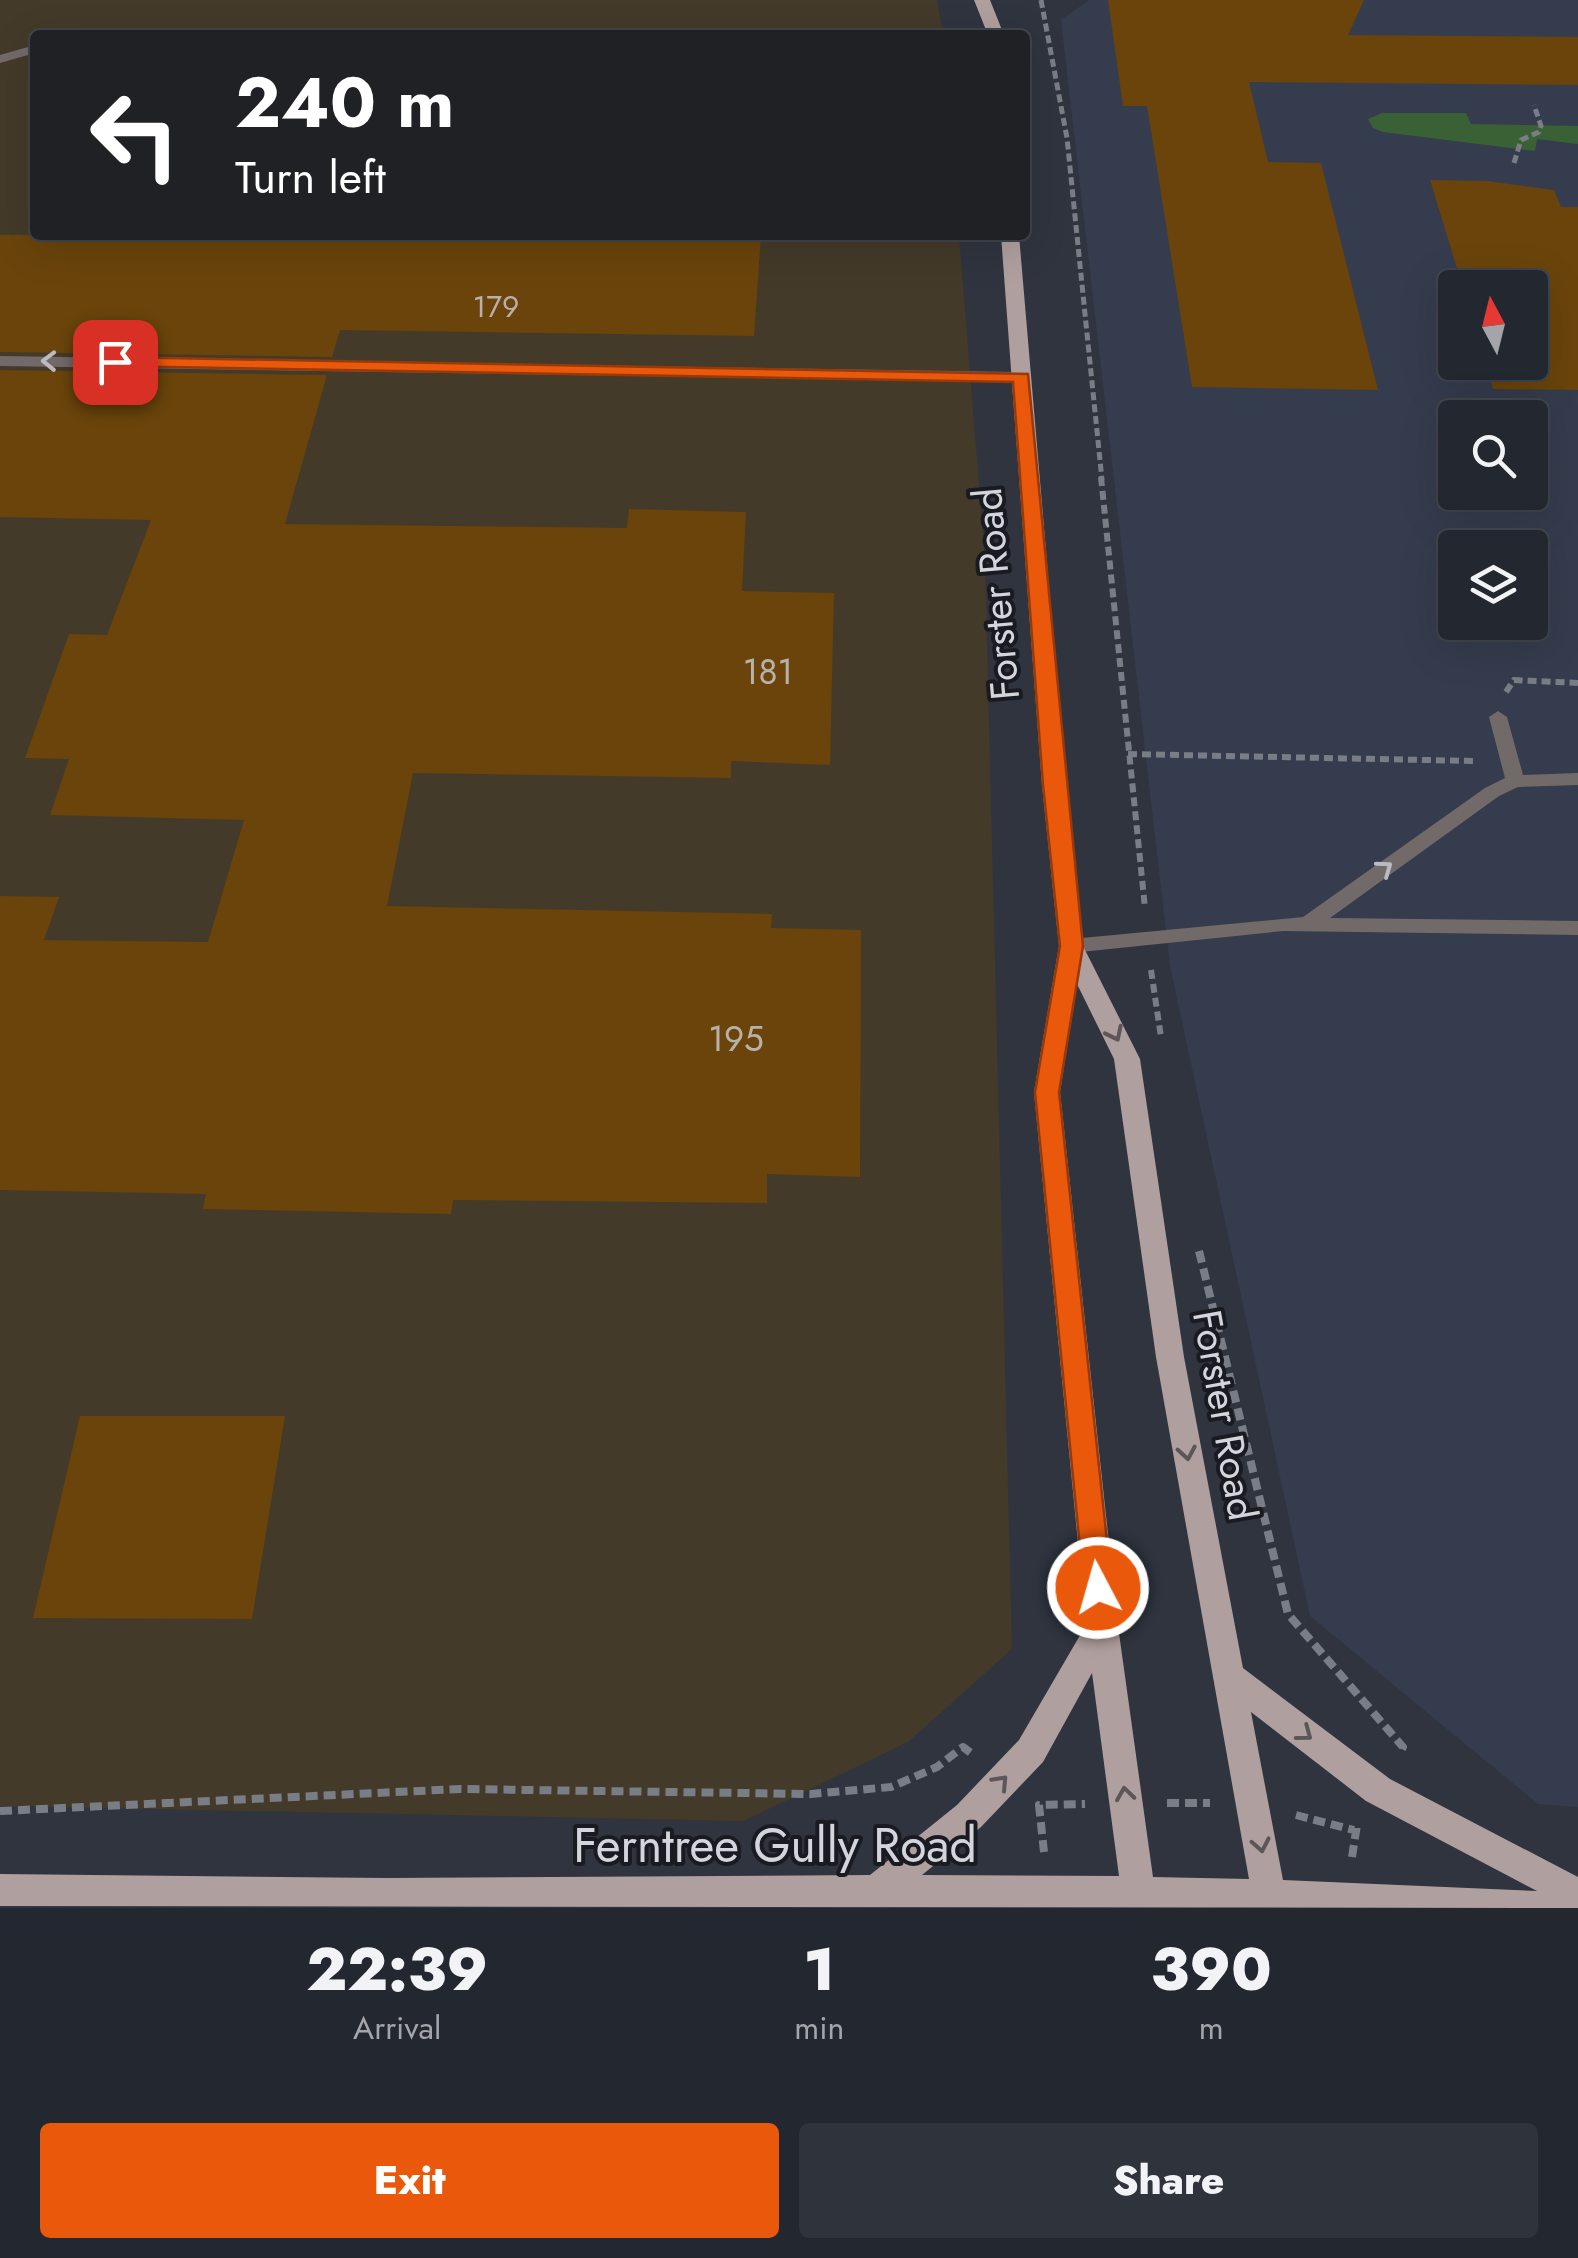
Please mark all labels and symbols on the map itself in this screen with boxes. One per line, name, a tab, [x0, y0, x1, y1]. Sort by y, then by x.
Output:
north arrow	[1438, 270, 1548, 380]
house number: 179	[473, 285, 519, 328]
pin	[73, 320, 158, 405]
one-way arrow	[41, 351, 57, 372]
street label: Forster Road	[958, 486, 1034, 702]
house number: 181	[743, 647, 793, 697]
one-way arrow	[1374, 862, 1392, 880]
house number: 195	[708, 1014, 764, 1064]
one-way arrow	[1102, 1024, 1122, 1042]
street label: Forster Road	[1178, 1305, 1272, 1525]
one-way arrow	[1176, 1444, 1197, 1461]
position arrow	[1046, 1536, 1150, 1640]
one-way arrow	[1294, 1722, 1312, 1740]
one-way arrow	[989, 1775, 1007, 1793]
one-way arrow	[1115, 1786, 1136, 1802]
street label: Ferntree Gully Road	[573, 1811, 977, 1880]
one-way arrow	[1249, 1836, 1270, 1853]

